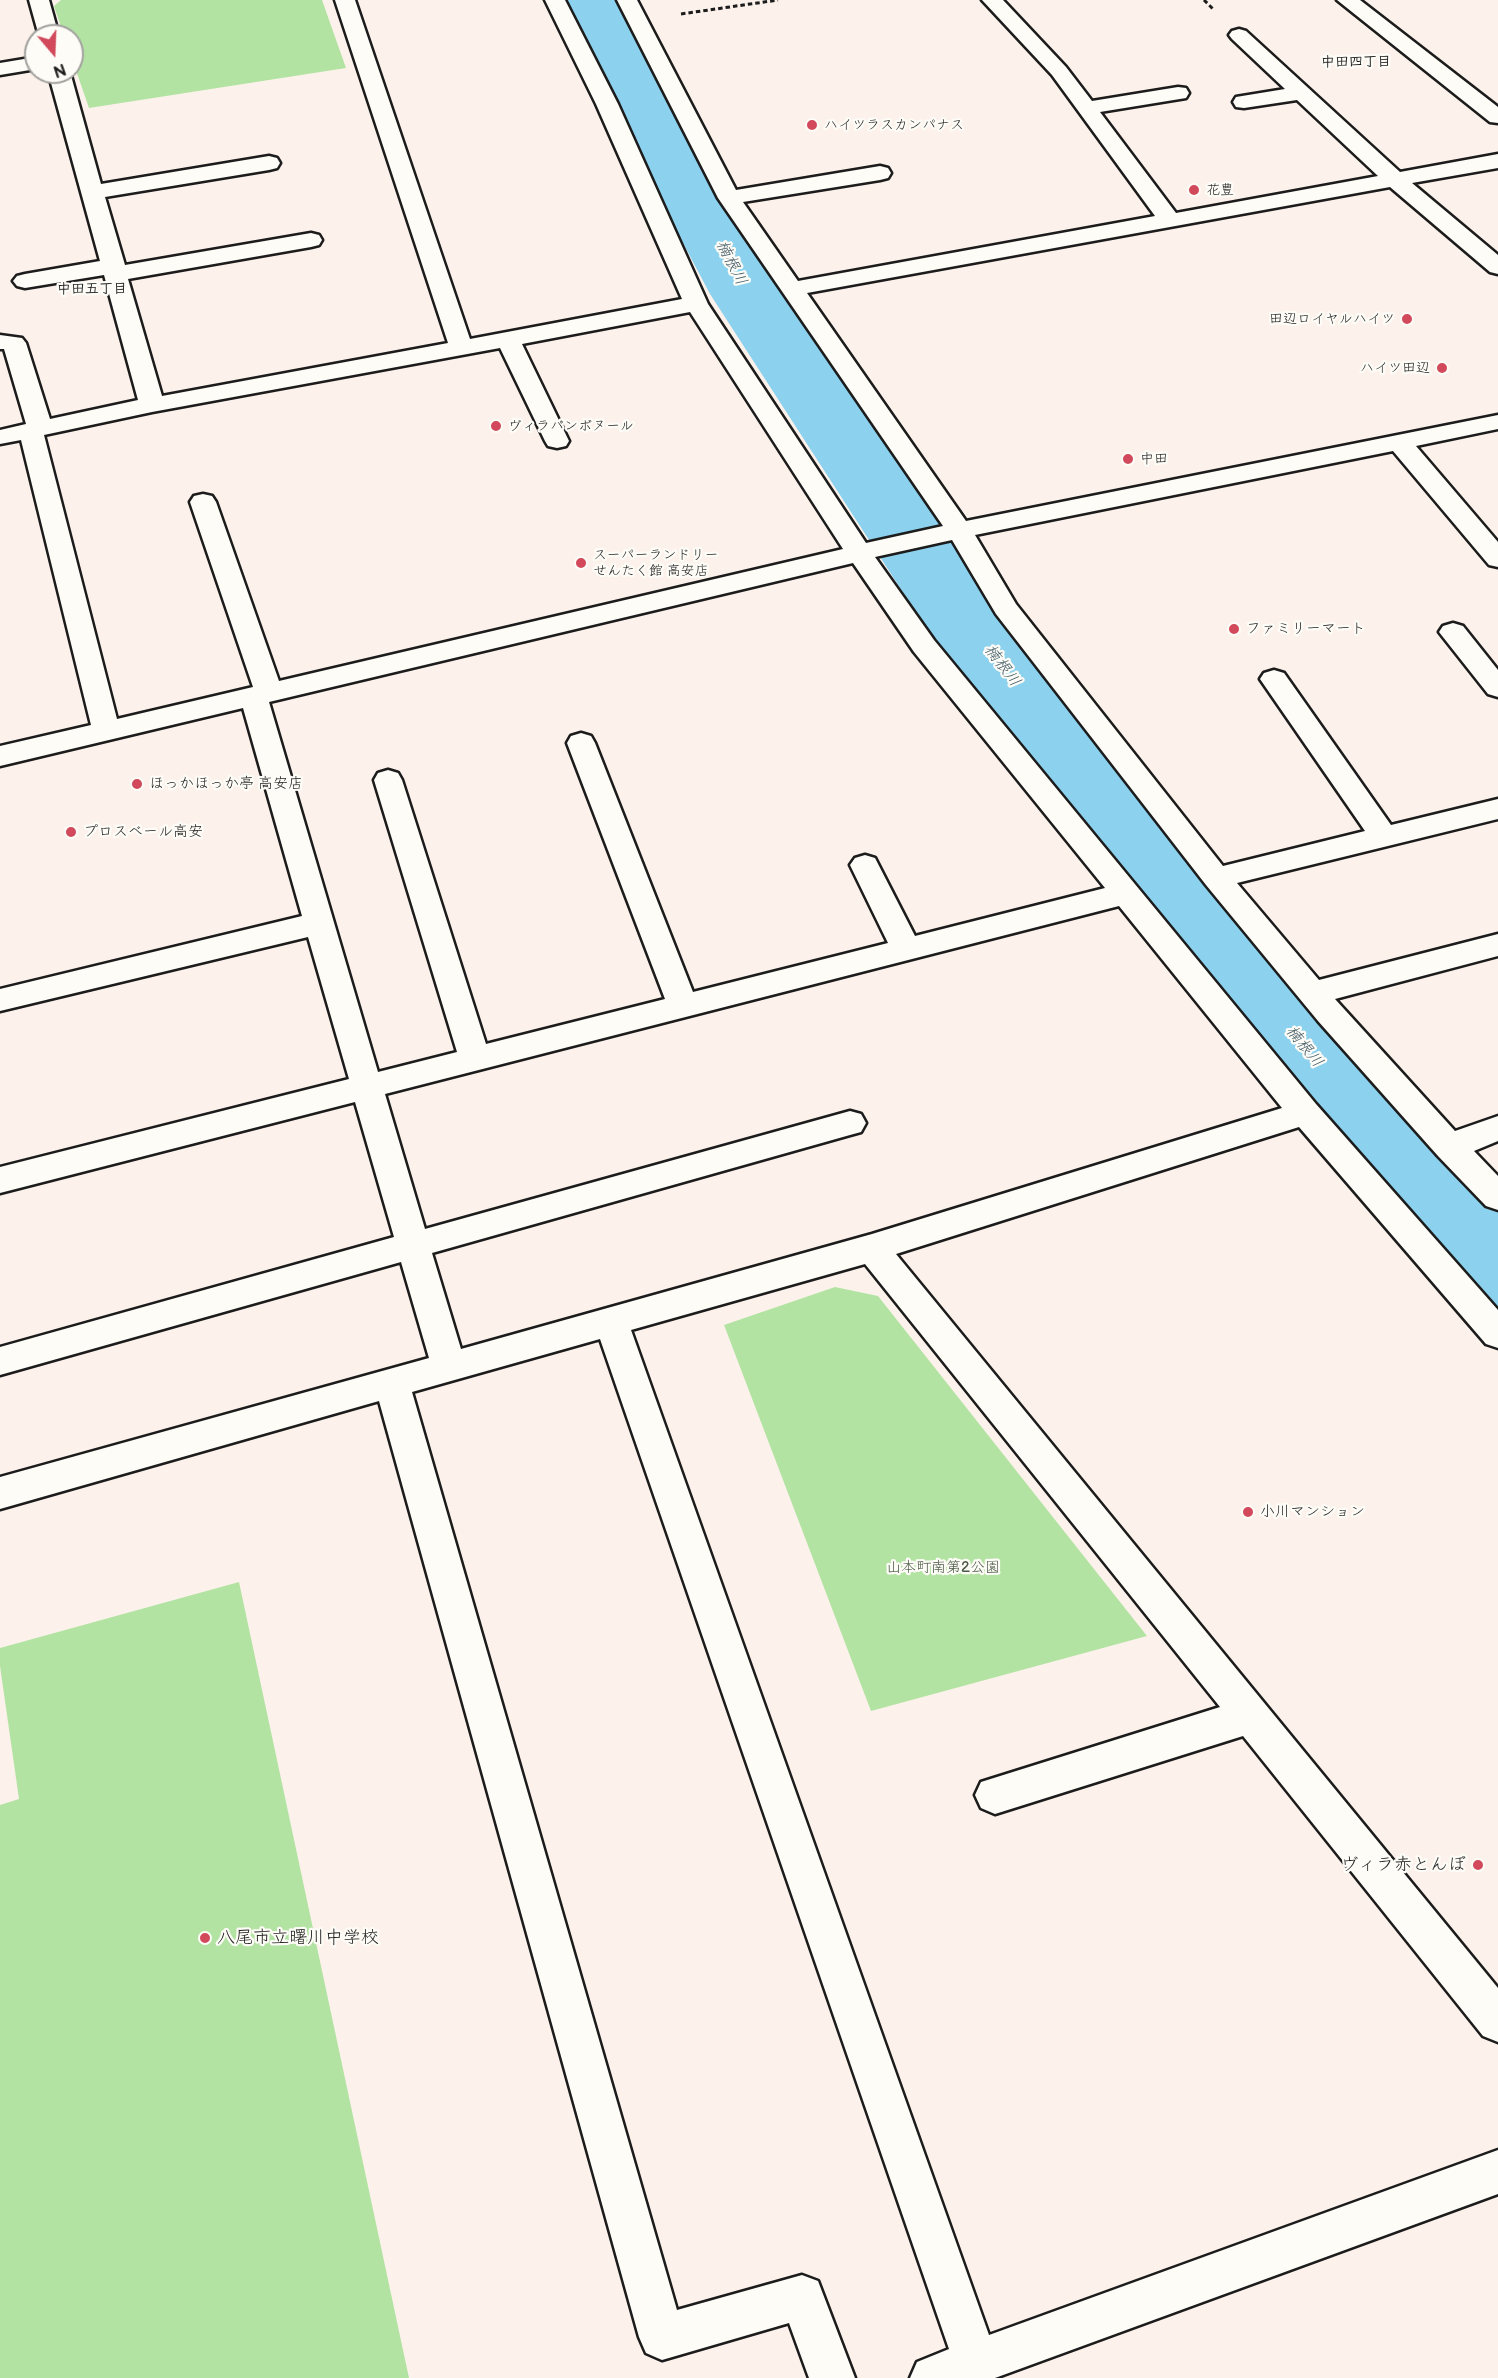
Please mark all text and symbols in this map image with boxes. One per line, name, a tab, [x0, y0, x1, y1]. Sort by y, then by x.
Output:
north arrow	[24, 24, 84, 84]
district label: 中田四丁目	[1321, 54, 1391, 70]
text: N	[51, 59, 68, 81]
place label: ハイツラスカンパナス	[824, 117, 964, 133]
marker: ハイツラスカンパナス	[805, 118, 819, 132]
place label: 花豊	[1206, 182, 1234, 198]
marker: 花豊	[1187, 183, 1201, 197]
water label: 楠根川	[712, 237, 750, 289]
district label: 中田五丁目	[57, 281, 127, 297]
place label: 田辺ロイヤルハイツ	[1269, 311, 1395, 327]
marker: 田辺ロイヤルハイツ	[1400, 312, 1414, 326]
place label: ハイツ田辺	[1360, 360, 1430, 376]
marker: ハイツ田辺	[1435, 361, 1449, 375]
place label: ヴィラパンボヌール	[508, 418, 634, 434]
marker: ヴィラパンボヌール	[489, 419, 503, 433]
place label: 中田	[1140, 451, 1168, 467]
marker: 中田	[1121, 452, 1135, 466]
place label: スーパーランドリー せんたく館 高安店	[593, 547, 718, 580]
marker: スーパーランドリー せんたく館 高安店	[574, 556, 588, 570]
place label: ファミリーマート	[1246, 620, 1366, 638]
marker: ファミリーマート	[1227, 622, 1241, 636]
water label: 楠根川	[980, 641, 1024, 691]
place label: ほっかほっか亭 高安店	[149, 775, 303, 793]
marker: ほっかほっか亭 高安店	[130, 777, 144, 791]
place label: プロスベール高安	[83, 823, 203, 841]
marker: プロスベール高安	[64, 825, 78, 839]
water label: 楠根川	[1281, 1022, 1327, 1072]
place label: 小川マンション	[1260, 1503, 1365, 1521]
marker: 小川マンション	[1241, 1505, 1255, 1519]
park label: 山本町南第2公園	[886, 1559, 1000, 1577]
place label: ヴィラ赤とんぼ	[1340, 1854, 1466, 1876]
marker: ヴィラ赤とんぼ	[1471, 1858, 1485, 1872]
place label: 八尾市立曙川中学校	[217, 1927, 379, 1949]
marker: 八尾市立曙川中学校	[198, 1931, 212, 1945]

